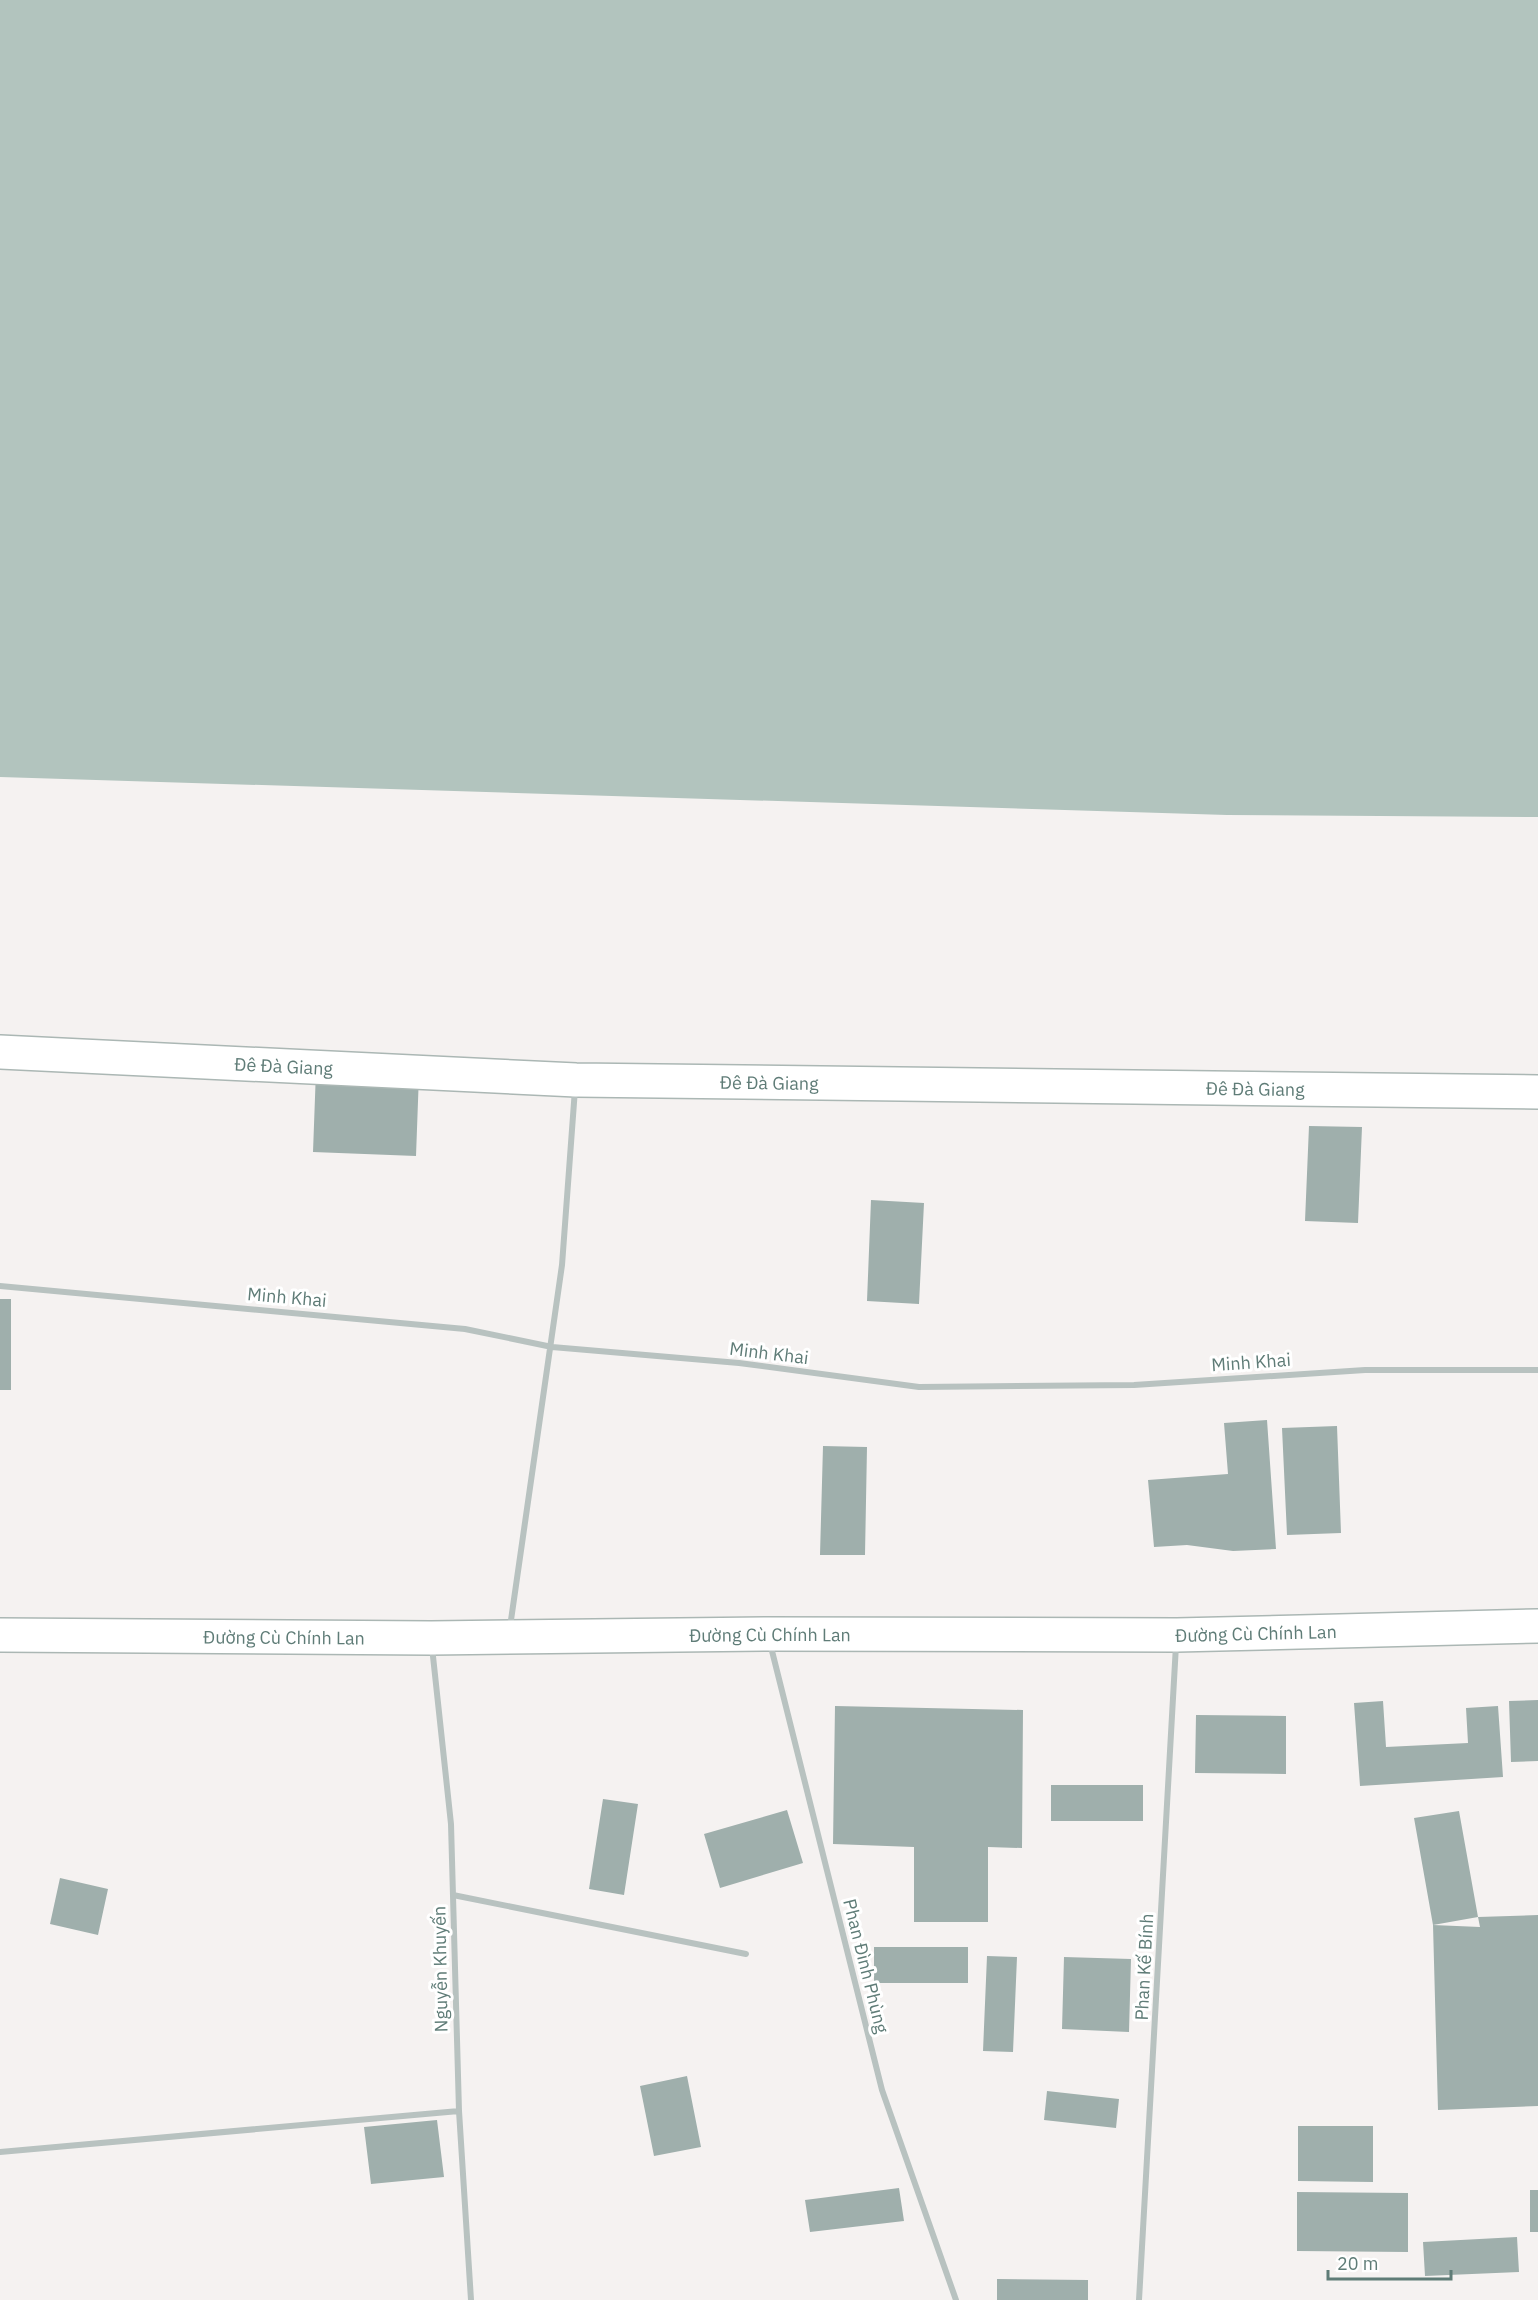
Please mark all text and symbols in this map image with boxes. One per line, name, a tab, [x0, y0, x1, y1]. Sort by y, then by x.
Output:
street label: Đê Đà Giang	[234, 1052, 334, 1080]
street label: Đê Đà Giang	[720, 1070, 819, 1095]
street label: Đê Đà Giang	[1206, 1076, 1305, 1101]
street label: Minh Khai	[246, 1282, 328, 1312]
street label: Minh Khai	[728, 1337, 810, 1369]
street label: Minh Khai	[1211, 1348, 1291, 1376]
street label: Đường Cù Chính Lan	[1175, 1620, 1337, 1647]
street label: Đường Cù Chính Lan	[689, 1623, 851, 1646]
street label: Đường Cù Chính Lan	[203, 1625, 365, 1649]
street label: Phan Đình Phùng	[838, 1896, 894, 2036]
street label: Nguyễn Khuyến	[427, 1906, 453, 2032]
street label: Phan Kế Bính	[1130, 1913, 1158, 2021]
scale bar	[1328, 2243, 1451, 2281]
text: 20 m	[1337, 2252, 1379, 2275]

